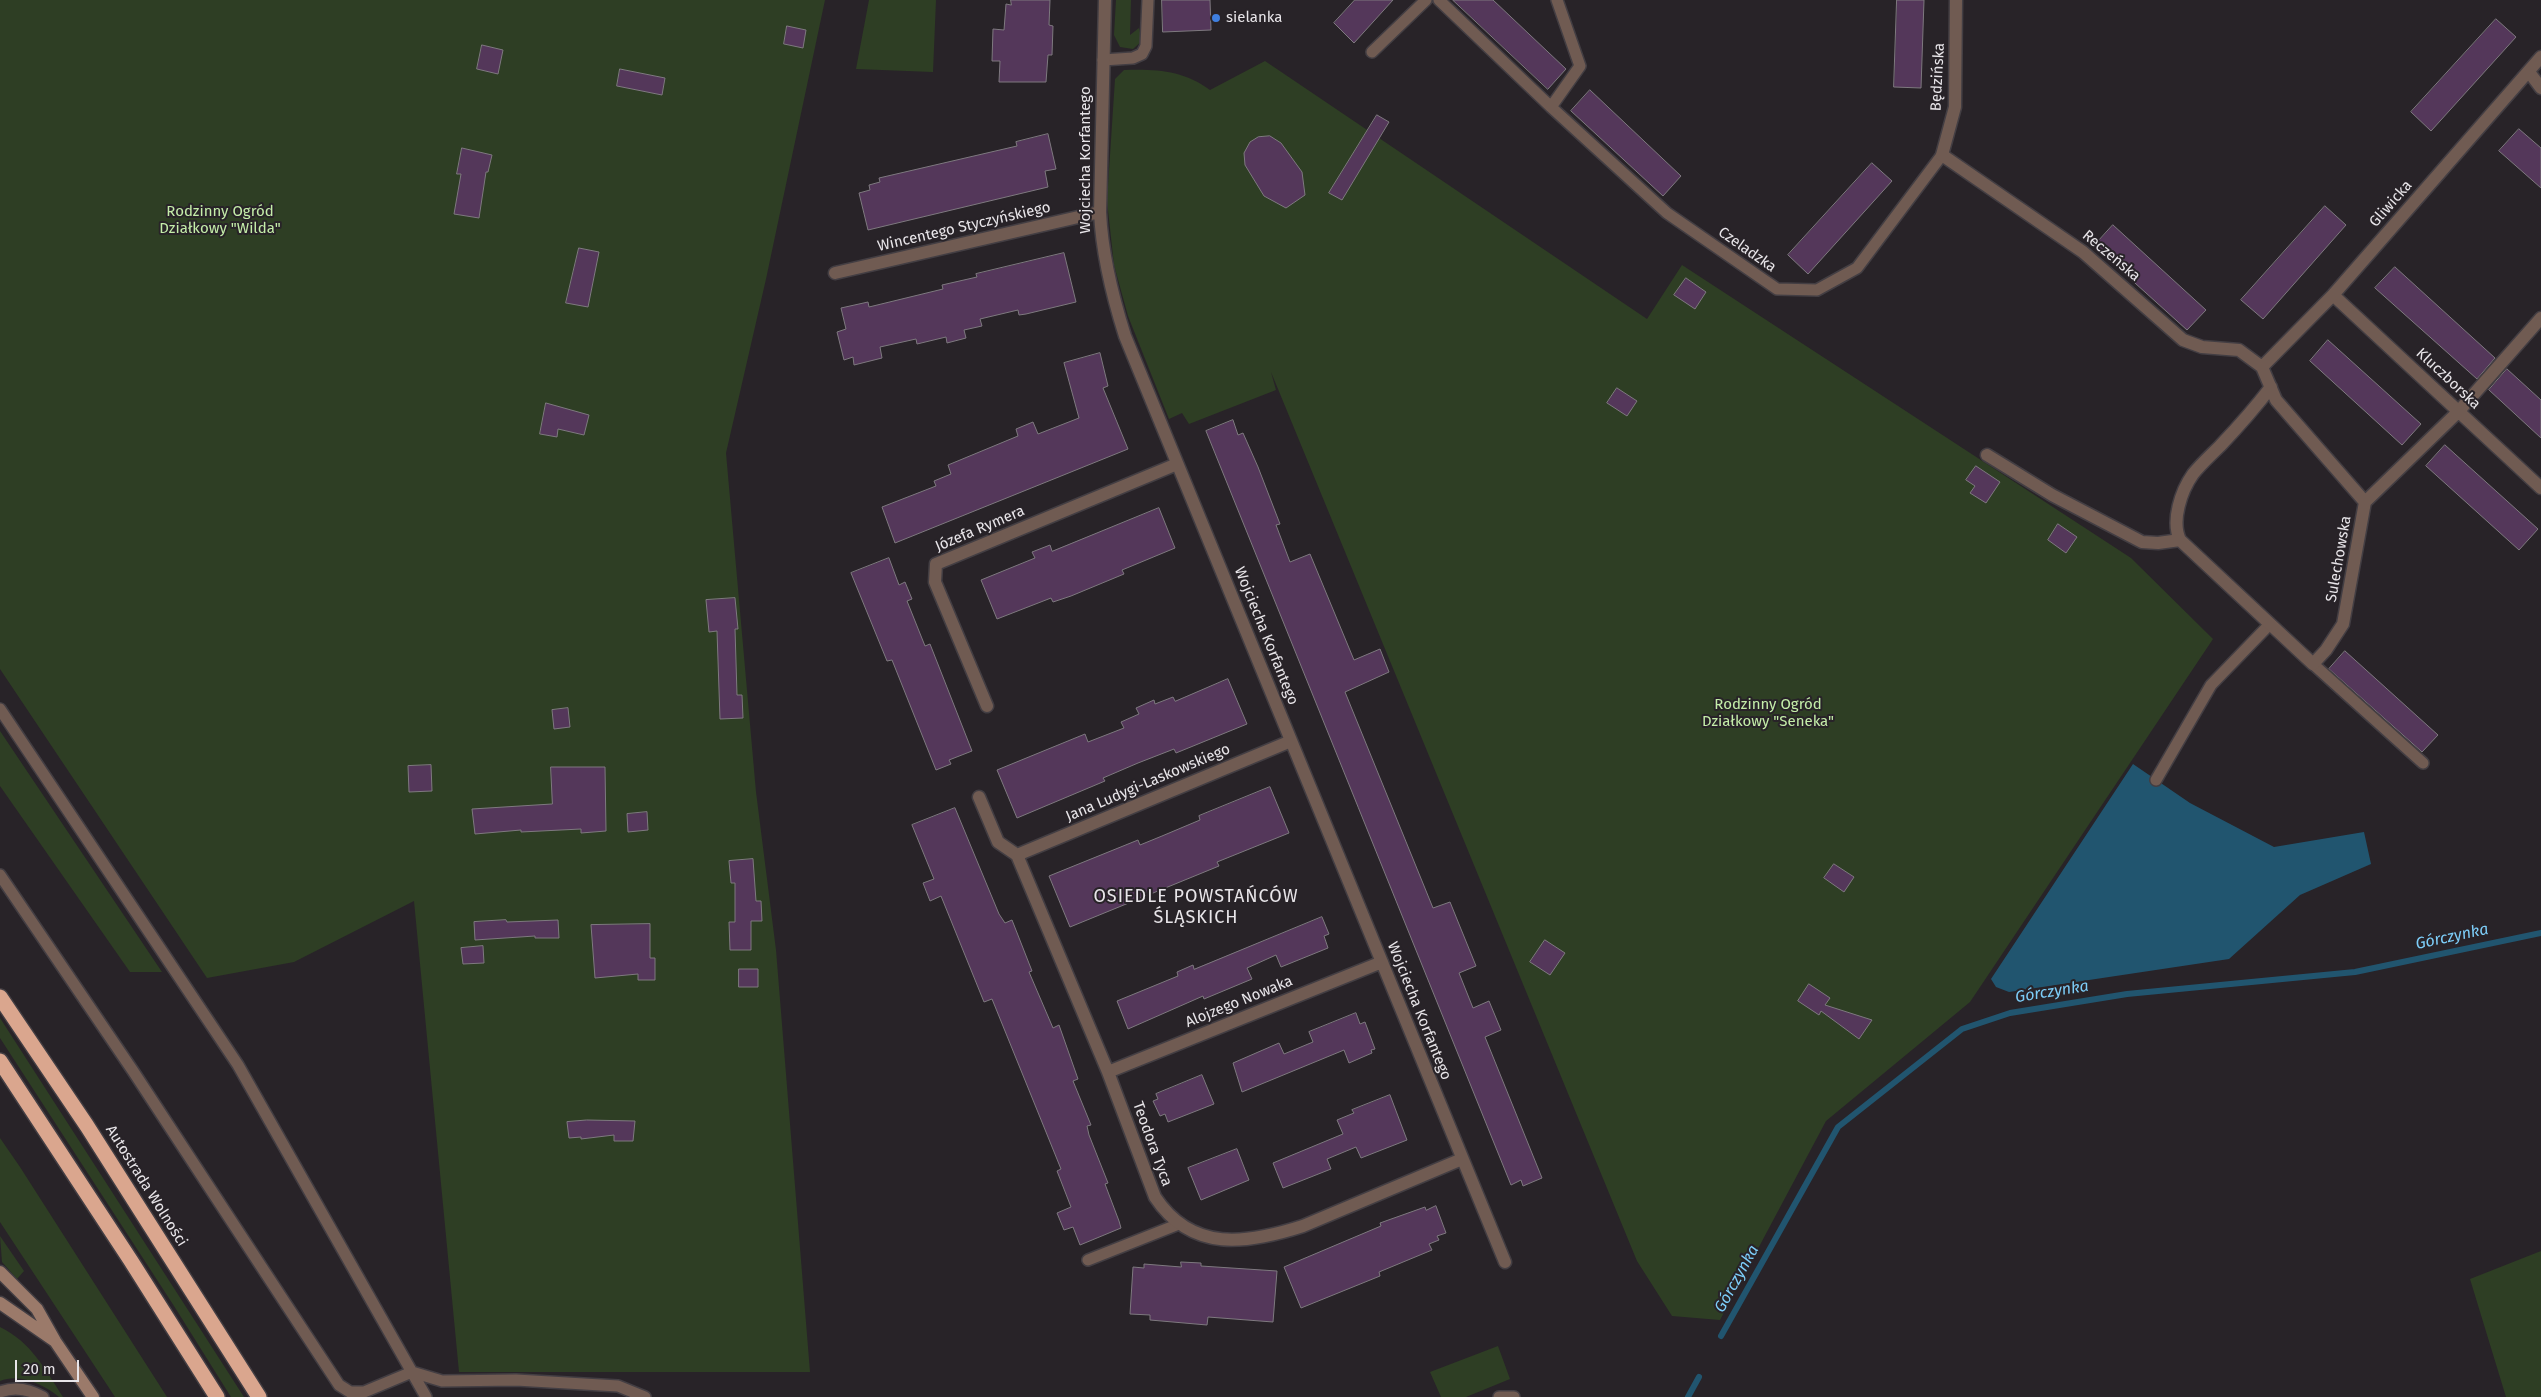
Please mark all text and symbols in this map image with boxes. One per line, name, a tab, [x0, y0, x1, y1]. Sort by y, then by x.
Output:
place label: sielanka	[1226, 9, 1282, 27]
marker: sielanka	[1210, 12, 1222, 24]
street label: Będzińska	[1927, 42, 1949, 112]
street label: Wojciecha Korfantego	[1077, 86, 1095, 234]
street label: Gliwicka	[2366, 177, 2416, 231]
street label: Wincentego Styczyńskiego	[876, 198, 1052, 256]
park label: Rodzinny Ogród Działkowy "Wilda"	[159, 203, 281, 238]
street label: Czeladzka	[1715, 224, 1779, 276]
street label: Reczeńska	[2078, 227, 2144, 285]
street label: Kluczborska	[2412, 345, 2484, 413]
street label: Józefa Rymera	[932, 502, 1028, 556]
street label: Sulechowska	[2323, 514, 2355, 604]
street label: Wojciecha Korfantego	[1230, 564, 1302, 708]
park label: Rodzinny Ogród Działkowy "Seneka"	[1702, 696, 1834, 731]
street label: Jana Ludygi-Laskowskiego	[1063, 740, 1233, 826]
district label: OSIEDLE POWSTAŃCÓW ŚLĄSKICH	[1091, 886, 1301, 929]
water label: Górczynka	[2414, 920, 2490, 954]
street label: Wojciecha Korfantego	[1383, 939, 1455, 1083]
street label: Alojzego Nowaka	[1183, 972, 1295, 1032]
water label: Górczynka	[2014, 977, 2090, 1007]
street label: Teodora Tyca	[1128, 1099, 1176, 1189]
street label: Autostrada Wolności	[101, 1122, 191, 1250]
water label: Górczynka	[1711, 1242, 1763, 1316]
scale bar	[18, 1350, 81, 1382]
text: 20 m	[23, 1360, 56, 1378]

